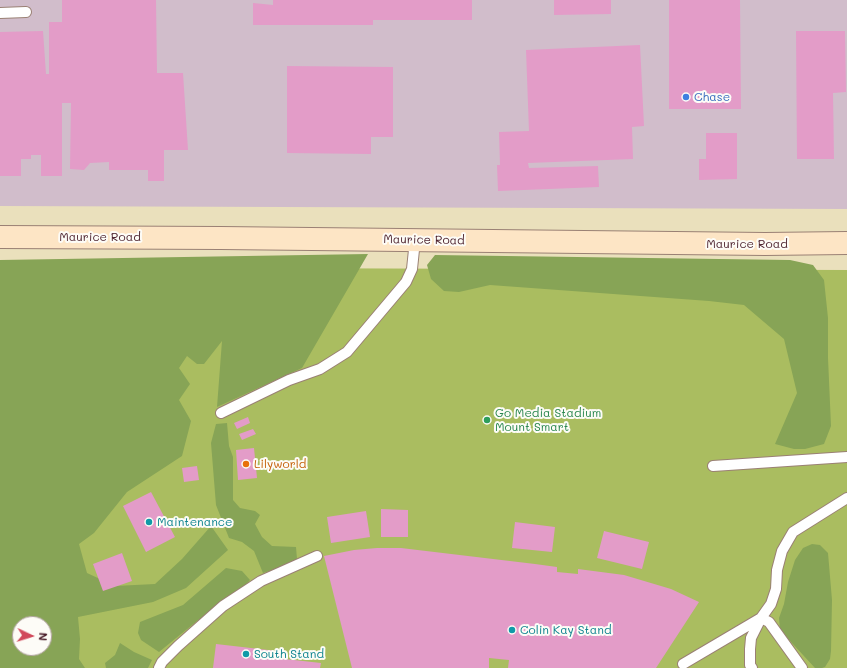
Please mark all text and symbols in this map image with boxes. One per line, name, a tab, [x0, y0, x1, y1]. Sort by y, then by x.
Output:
place label: Chase	[694, 90, 730, 104]
marker: Chase	[681, 92, 691, 102]
street label: Maurice Road	[59, 230, 141, 244]
street label: Maurice Road	[383, 232, 465, 248]
street label: Maurice Road	[706, 237, 788, 251]
place label: Go Media Stadium Mount Smart	[495, 406, 601, 434]
marker: Go Media Stadium Mount Smart	[482, 415, 492, 425]
place label: Lilyworld	[254, 457, 306, 471]
marker: Lilyworld	[241, 459, 251, 469]
place label: Maintenance	[157, 515, 232, 529]
marker: Maintenance	[144, 517, 154, 527]
north arrow	[12, 616, 52, 656]
place label: Colin Kay Stand	[520, 623, 611, 637]
marker: Colin Kay Stand	[507, 625, 517, 635]
text: N	[36, 632, 51, 641]
place label: South Stand	[254, 647, 324, 661]
marker: South Stand	[241, 649, 251, 659]

